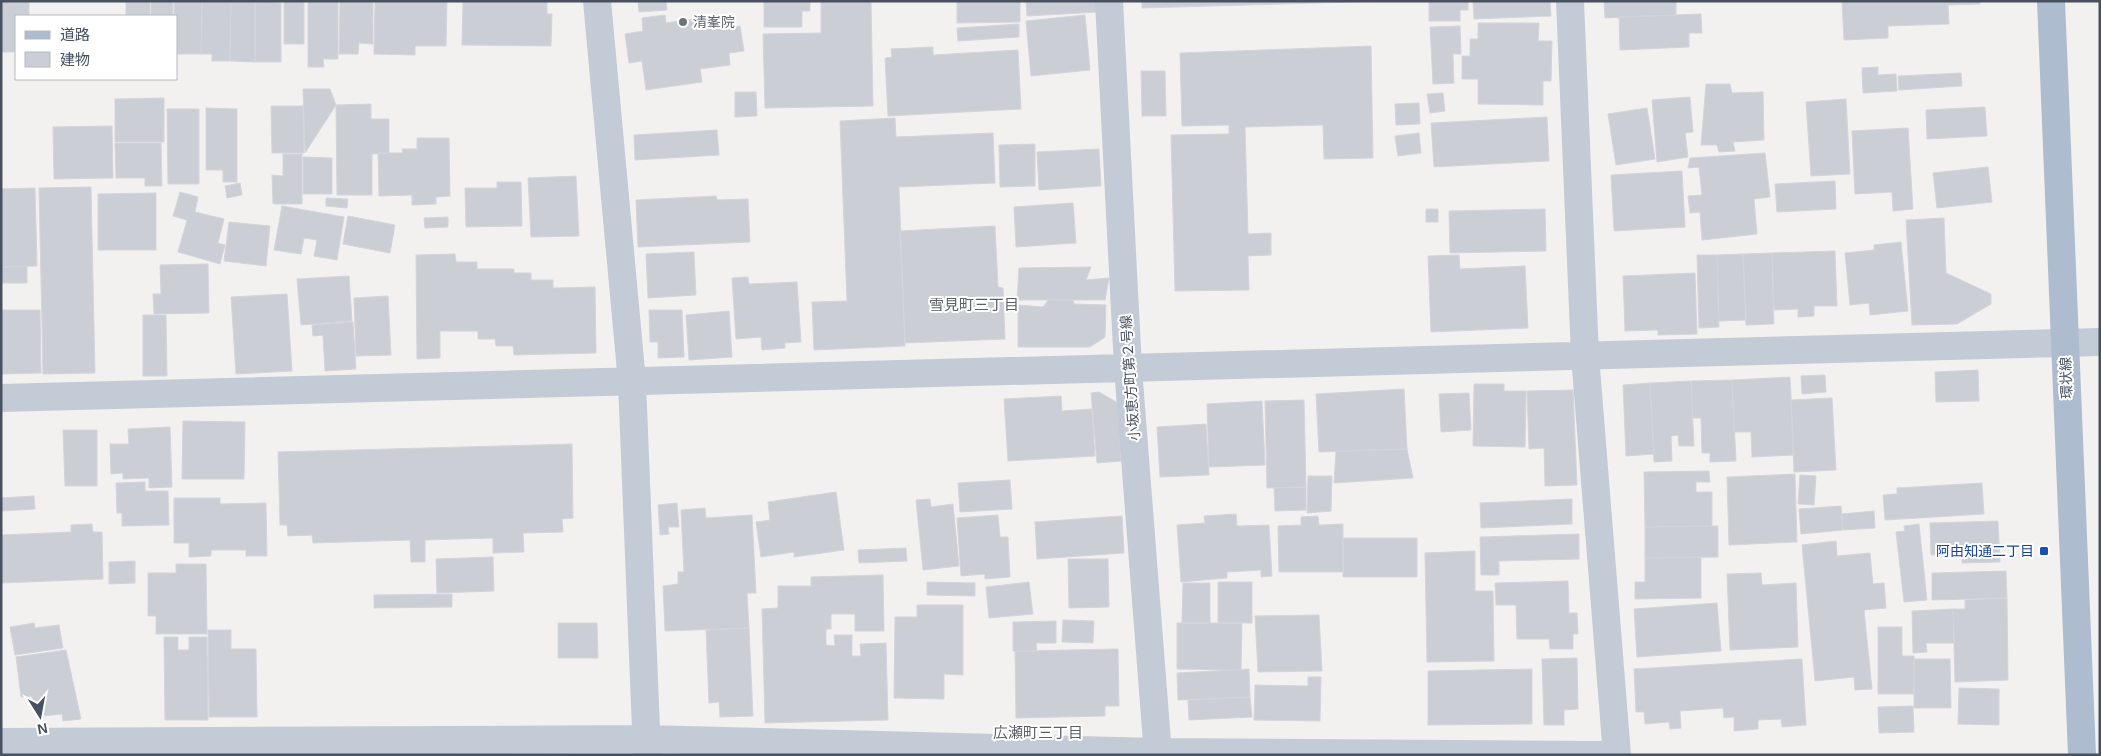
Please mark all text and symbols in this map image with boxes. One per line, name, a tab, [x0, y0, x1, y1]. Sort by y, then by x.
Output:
place label: 清峯院	[693, 14, 735, 30]
legend	[15, 15, 178, 80]
marker: 清峯院	[677, 16, 689, 28]
text: 道路	[60, 26, 90, 43]
text: 建物	[60, 51, 90, 68]
district label: 雪見町三丁目	[929, 296, 1019, 313]
street label: 小坂恵方町第２号線	[1118, 315, 1142, 441]
street label: 環状線	[2057, 357, 2075, 399]
place label: 阿由知通二丁目	[1936, 543, 2034, 559]
marker: 阿由知通二丁目	[2038, 545, 2050, 557]
north arrow	[15, 691, 65, 741]
text: N	[36, 720, 49, 738]
district label: 広瀬町三丁目	[993, 724, 1083, 741]

